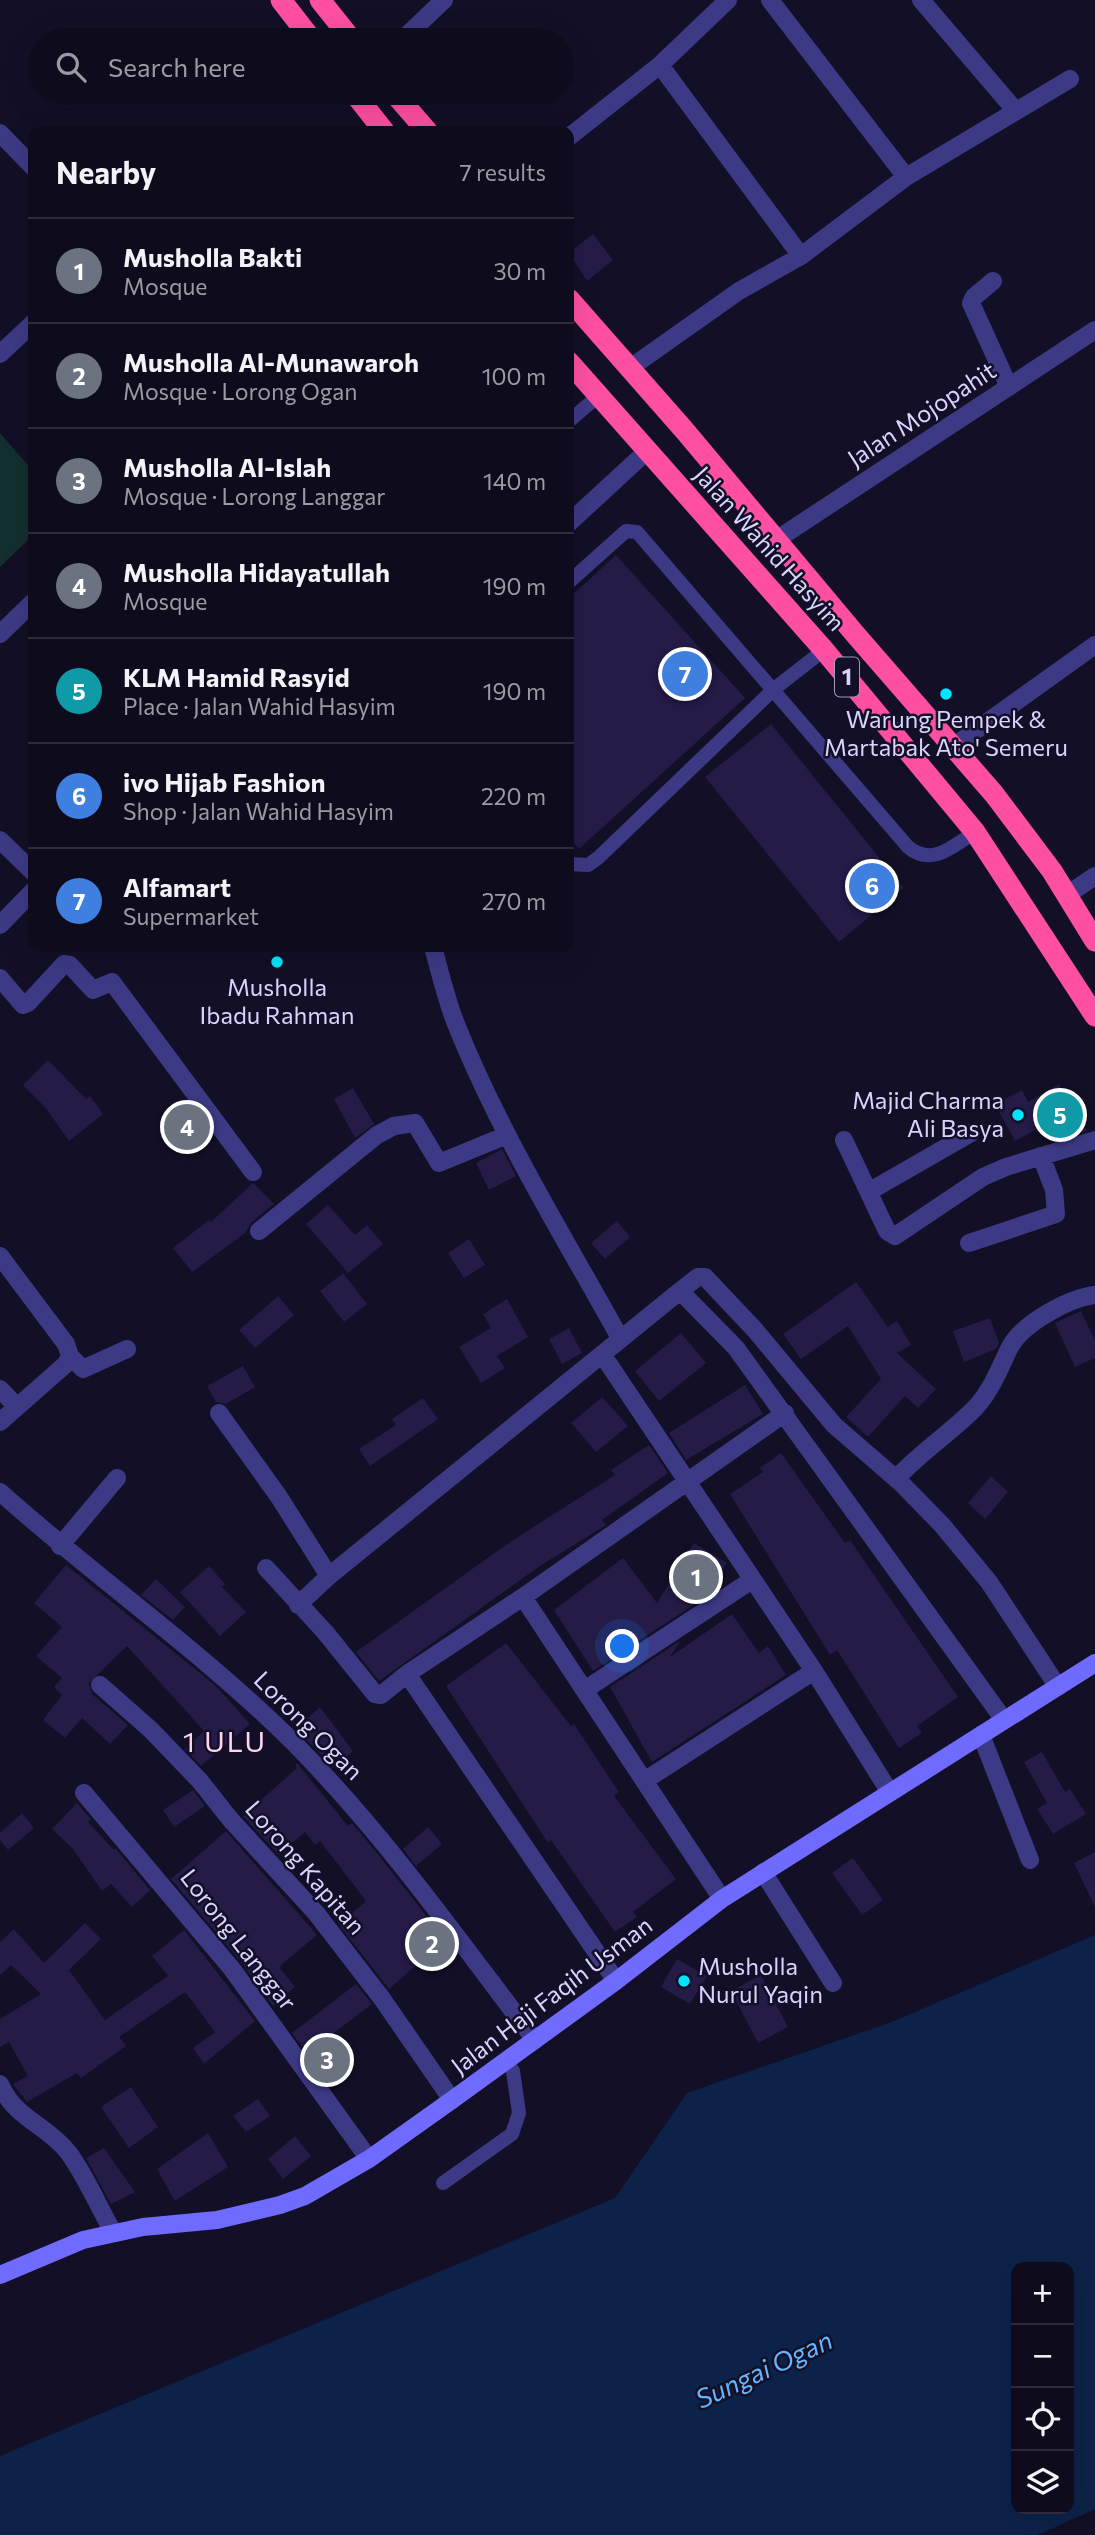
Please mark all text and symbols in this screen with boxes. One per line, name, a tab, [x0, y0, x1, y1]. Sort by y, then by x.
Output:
search box	[28, 28, 574, 105]
icon: search	[52, 48, 90, 86]
text: Search here	[108, 51, 246, 82]
text: Nearby	[56, 153, 156, 190]
text: 7 results	[459, 158, 546, 186]
text: Musholla Bakti	[123, 241, 302, 272]
text: 1	[74, 257, 84, 285]
text: 30 m	[493, 257, 546, 285]
text: Mosque	[123, 272, 207, 300]
text: Musholla Al-Munawaroh	[123, 346, 419, 377]
street label: Jalan Mojopahit	[842, 355, 1001, 472]
text: 2	[72, 362, 86, 390]
text: 100 m	[482, 362, 546, 390]
text: Mosque · Lorong Ogan	[123, 377, 357, 405]
text: Musholla Al-Islah	[123, 451, 331, 482]
street label: Jalan Wahid Hasyim	[689, 460, 852, 636]
text: 3	[72, 467, 86, 495]
text: 140 m	[483, 467, 546, 495]
text: Mosque · Lorong Langgar	[123, 482, 385, 510]
text: Musholla Hidayatullah	[123, 556, 390, 587]
text: 4	[72, 572, 86, 600]
text: 190 m	[483, 572, 546, 600]
text: Mosque	[123, 587, 207, 615]
pin: 7	[662, 648, 708, 700]
road number: 1	[835, 657, 859, 696]
text: KLM Hamid Rasyid	[123, 661, 350, 692]
text: 5	[72, 677, 86, 705]
text: 190 m	[483, 677, 546, 705]
marker: Warung Pempek & Martabak Ato' Semeru	[938, 686, 954, 702]
text: Place · Jalan Wahid Hasyim	[123, 692, 396, 720]
place label: Warung Pempek & Martabak Ato' Semeru	[824, 704, 1068, 761]
text: ivo Hijab Fashion	[123, 766, 325, 797]
text: 6	[72, 782, 86, 810]
text: 220 m	[481, 782, 546, 810]
text: Shop · Jalan Wahid Hasyim	[123, 797, 394, 825]
pin: 6	[849, 860, 895, 912]
text: Alfamart	[123, 871, 231, 902]
text: 7	[73, 887, 85, 915]
text: 270 m	[482, 887, 546, 915]
text: Supermarket	[123, 902, 259, 930]
marker: Musholla Ibadu Rahman	[269, 954, 285, 970]
place label: Musholla Ibadu Rahman	[200, 972, 354, 1029]
place label: Majid Charma Ali Basya	[852, 1085, 1004, 1142]
pin: 5	[1037, 1089, 1083, 1141]
pin: 4	[164, 1101, 210, 1153]
marker: Majid Charma Ali Basya	[1010, 1107, 1026, 1123]
pin: 1	[673, 1551, 719, 1603]
your location	[605, 1629, 639, 1663]
street label: Lorong Ogan	[249, 1665, 369, 1785]
district label: 1 ULU	[183, 1724, 267, 1758]
street label: Lorong Kapitan	[240, 1794, 372, 1940]
street label: Lorong Langgar	[175, 1863, 303, 2016]
street label: Jalan Haji Faqih Usman	[445, 1910, 657, 2080]
pin: 2	[409, 1918, 455, 1970]
place label: Musholla Nurul Yaqin	[698, 1951, 823, 2008]
marker: Musholla Nurul Yaqin	[676, 1973, 692, 1989]
pin: 3	[304, 2034, 350, 2086]
map controls	[1011, 2262, 1074, 2514]
button: +	[1011, 2262, 1074, 2325]
water label: Sungai Ogan	[690, 2323, 837, 2414]
button: −	[1011, 2325, 1074, 2388]
button: locate	[1011, 2388, 1074, 2451]
button: layers	[1011, 2451, 1074, 2514]

